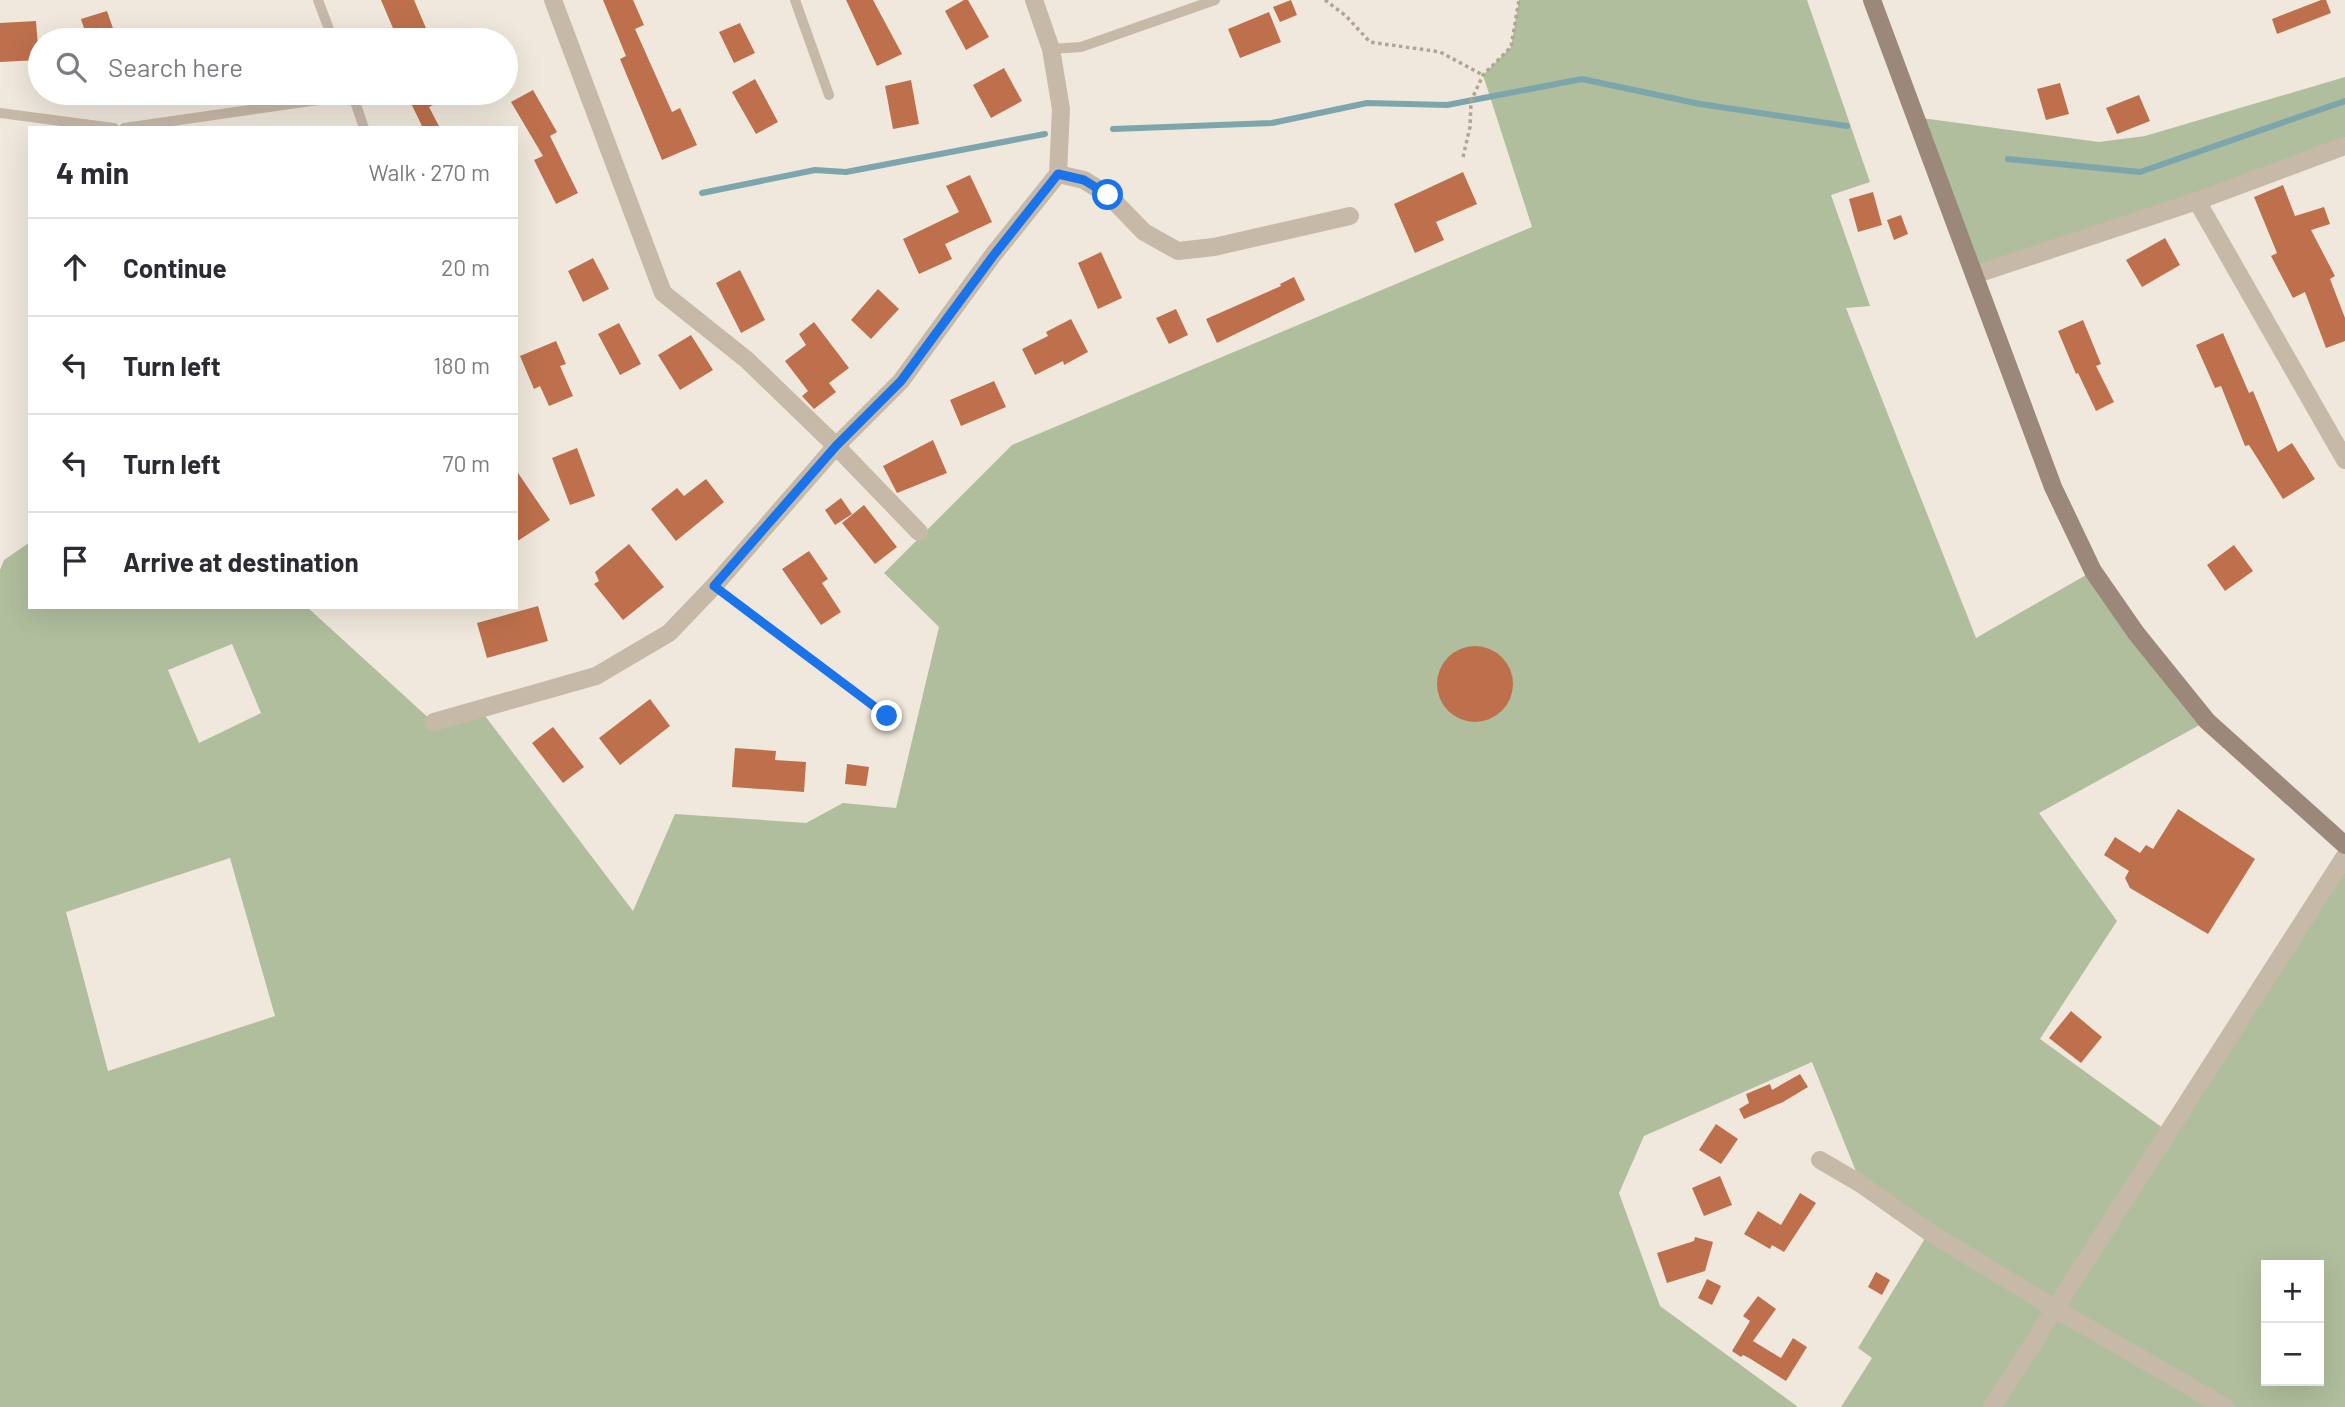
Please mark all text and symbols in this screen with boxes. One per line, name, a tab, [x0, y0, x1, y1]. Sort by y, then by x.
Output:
search box	[28, 28, 518, 105]
icon: search	[52, 48, 90, 86]
text: Search here	[108, 51, 243, 82]
text: 4 min	[56, 154, 129, 190]
text: Walk · 270 m	[368, 158, 490, 186]
route start	[1092, 179, 1123, 210]
icon: ahead	[56, 248, 94, 286]
text: Continue	[123, 252, 227, 283]
text: 20 m	[441, 253, 490, 281]
icon: left	[56, 346, 94, 384]
text: Turn left	[123, 350, 221, 381]
text: 180 m	[433, 351, 490, 379]
icon: left	[56, 444, 94, 482]
text: Turn left	[123, 448, 221, 479]
text: 70 m	[443, 449, 490, 477]
icon: arrive	[56, 542, 94, 580]
text: Arrive at destination	[123, 546, 359, 577]
route end	[871, 700, 902, 731]
map controls	[2261, 1260, 2324, 1386]
button: +	[2261, 1260, 2324, 1323]
button: −	[2261, 1323, 2324, 1386]

